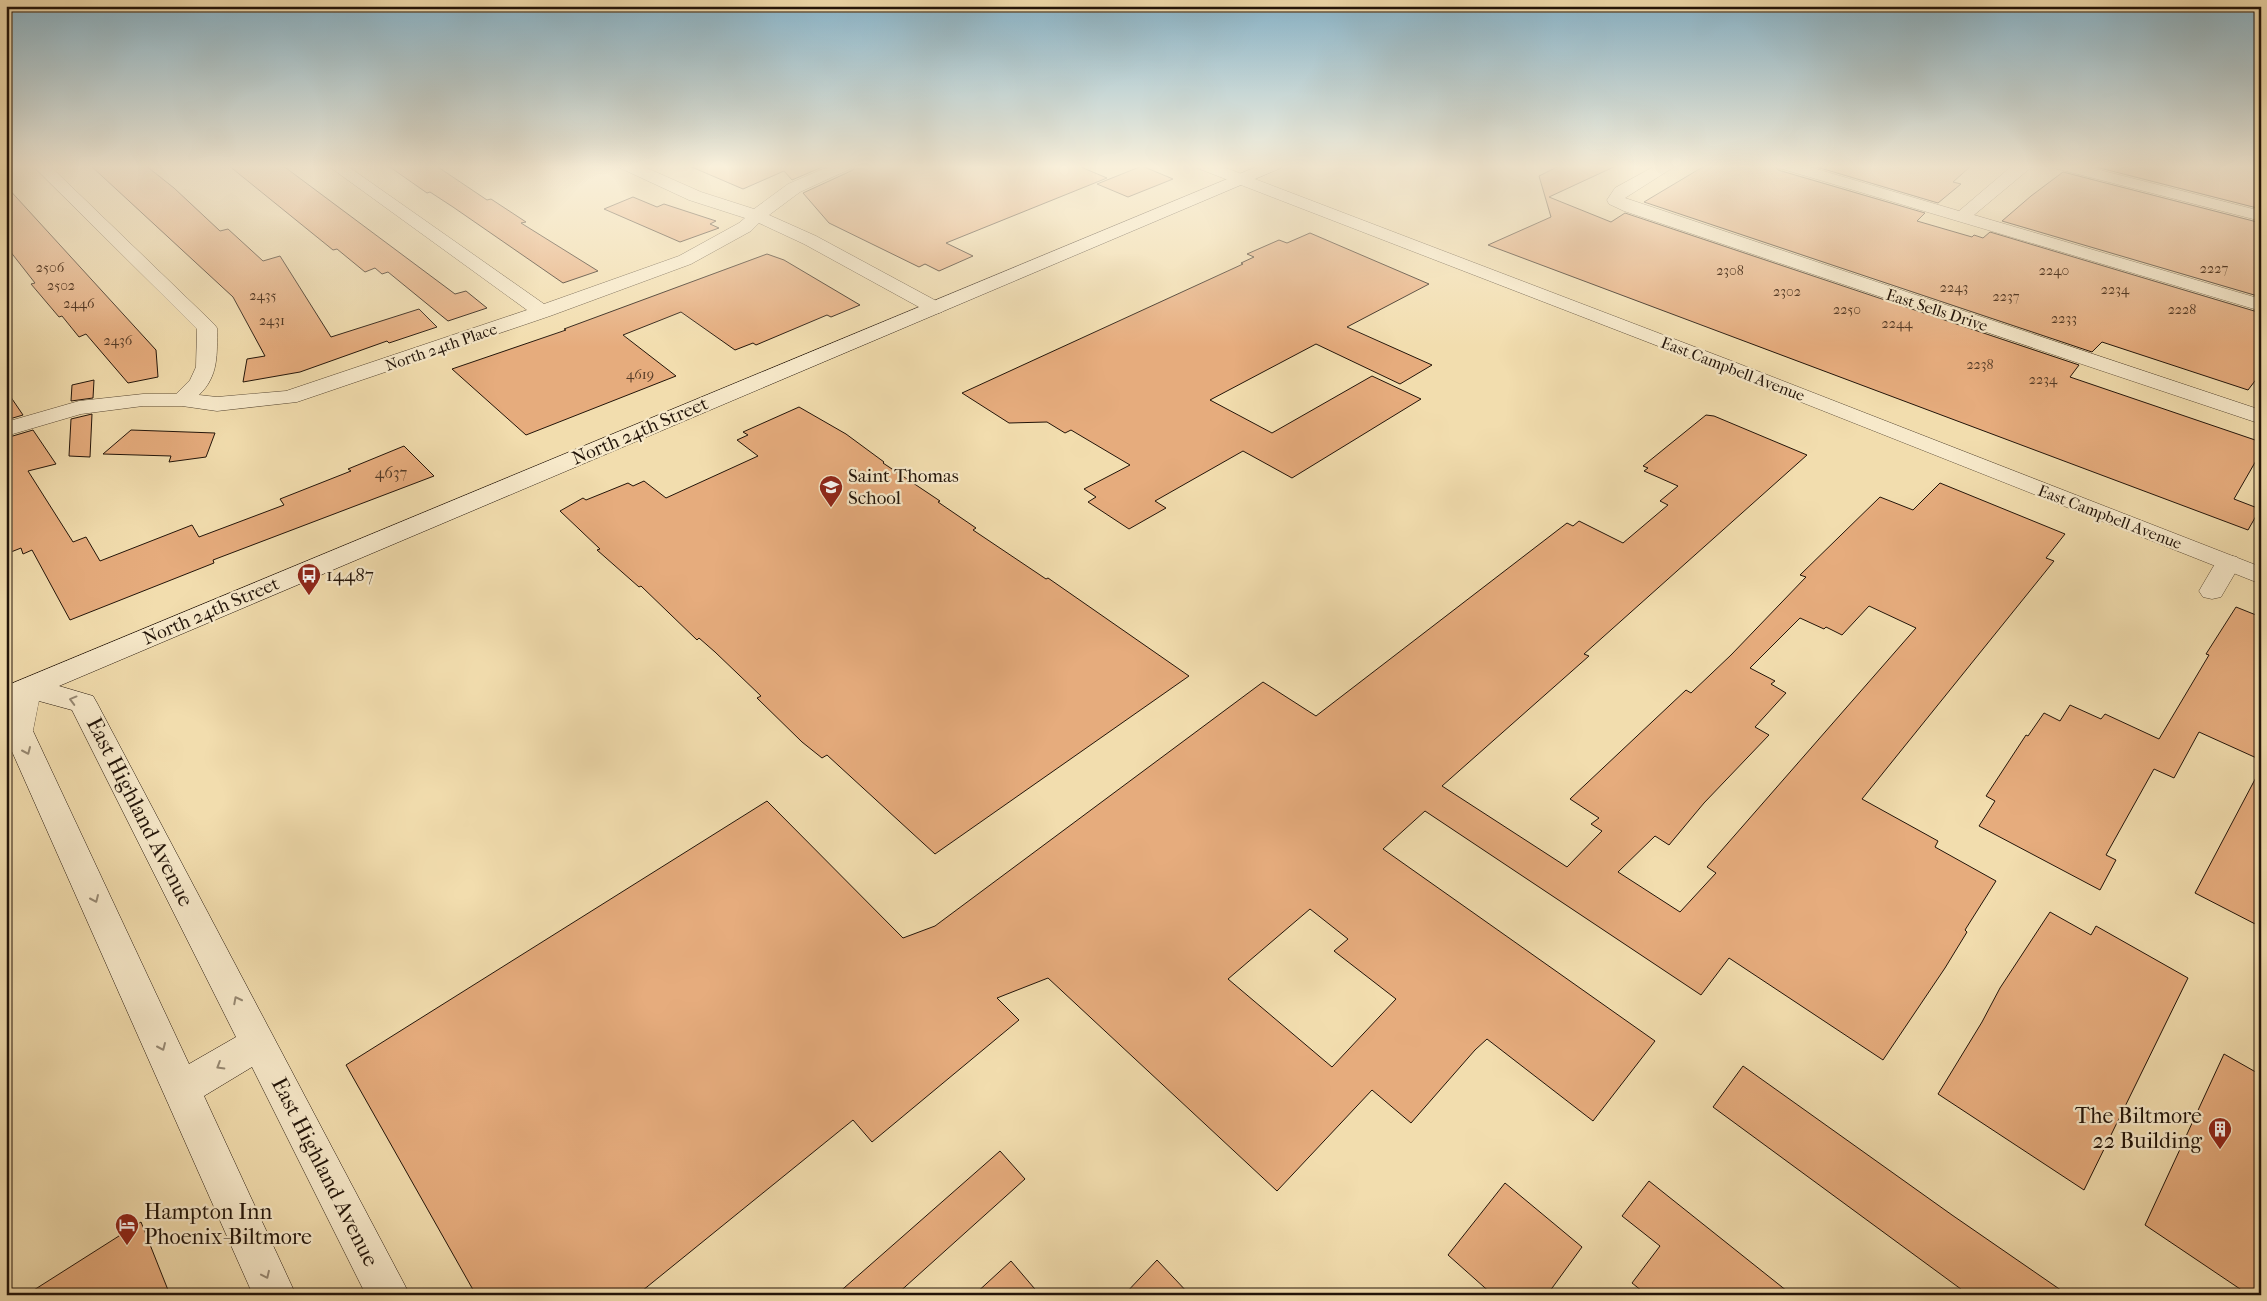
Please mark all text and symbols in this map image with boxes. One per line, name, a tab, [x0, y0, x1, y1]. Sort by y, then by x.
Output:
house number: 2506	[36, 259, 65, 276]
house number: 2227	[2200, 260, 2228, 277]
house number: 2308	[1716, 262, 1744, 279]
house number: 2240	[2039, 262, 2069, 279]
house number: 2502	[47, 277, 75, 294]
house number: 2243	[1940, 279, 1968, 296]
house number: 2234	[2101, 281, 2130, 298]
house number: 2302	[1773, 283, 1801, 300]
street label: East Sells Drive	[1884, 285, 1990, 335]
house number: 2435	[249, 287, 277, 304]
house number: 2237	[1993, 288, 2020, 305]
house number: 2446	[63, 295, 95, 312]
house number: 2250	[1833, 301, 1861, 318]
house number: 2228	[2168, 301, 2196, 318]
house number: 2233	[2051, 310, 2077, 327]
house number: 2431	[259, 312, 285, 329]
house number: 2244	[1881, 315, 1913, 332]
street label: North 24th Place	[383, 319, 500, 375]
house number: 2436	[104, 332, 133, 349]
street label: East Campbell Avenue	[1658, 333, 1808, 405]
house number: 2238	[1966, 356, 1994, 373]
house number: 4619	[626, 366, 654, 383]
house number: 2234	[2029, 371, 2058, 388]
street label: North 24th Street	[569, 392, 712, 470]
house number: 4637	[375, 463, 407, 482]
place label: Saint Thomas School	[848, 465, 959, 509]
school or university icon: Saint Thomas School	[818, 474, 844, 508]
street label: East Campbell Avenue	[2035, 481, 2185, 553]
bus stop icon: 14487	[296, 562, 322, 596]
place label: 14487	[326, 564, 374, 586]
street label: North 24th Street	[140, 572, 283, 650]
one-way arrow	[69, 695, 78, 706]
street label: East Highland Avenue	[81, 713, 199, 911]
one-way arrow	[21, 746, 32, 755]
one-way arrow	[88, 894, 99, 903]
one-way arrow	[233, 996, 243, 1005]
one-way arrow	[156, 1042, 166, 1051]
one-way arrow	[217, 1060, 226, 1070]
street label: East Highland Avenue	[266, 1073, 384, 1271]
place label: The Biltmore 22 Building	[2075, 1103, 2202, 1154]
building icon: The Biltmore 22 Building	[2207, 1116, 2233, 1150]
place label: Hampton Inn Phoenix-Biltmore	[144, 1199, 312, 1250]
hotel icon: Hampton Inn Phoenix-Biltmore	[114, 1212, 140, 1246]
one-way arrow	[259, 1270, 270, 1279]

